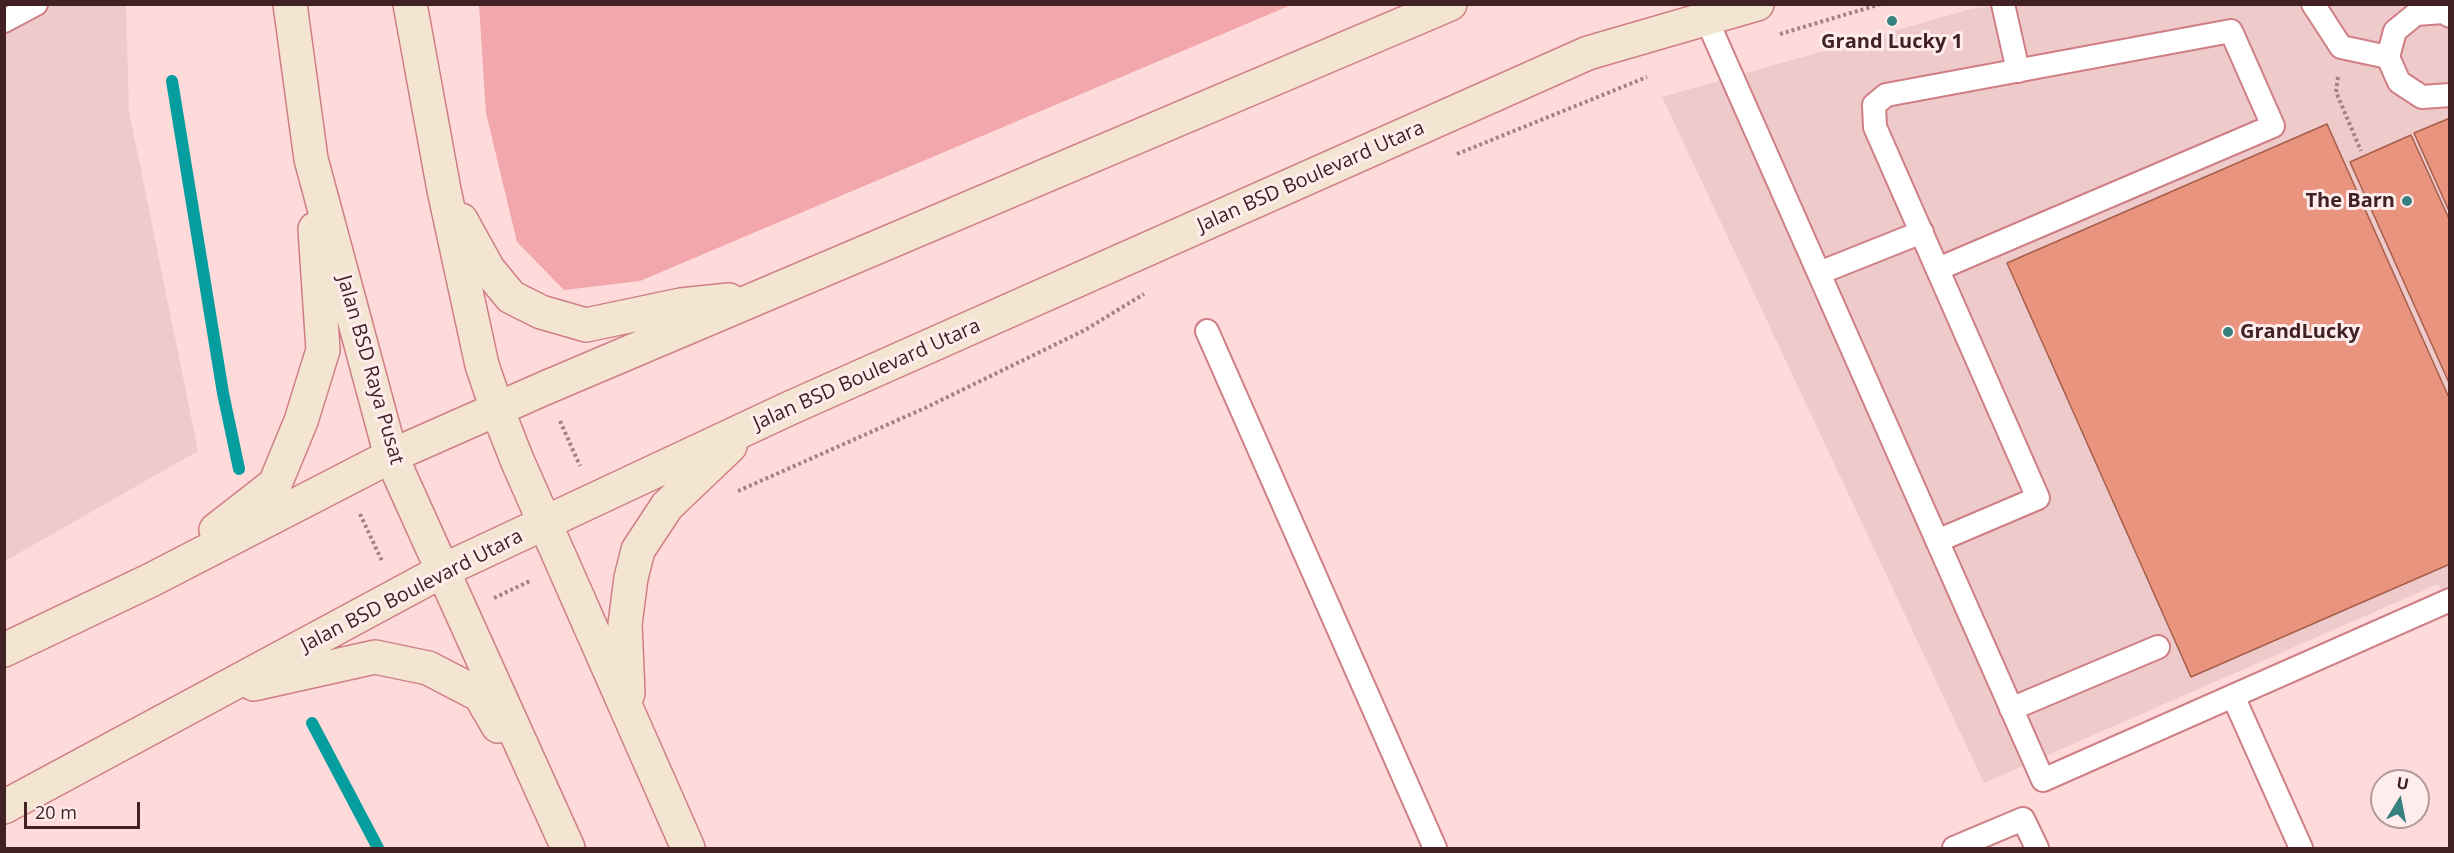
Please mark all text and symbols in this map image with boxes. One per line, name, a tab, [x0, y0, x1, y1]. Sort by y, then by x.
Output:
marker: Grand Lucky 1	[1885, 14, 1899, 28]
place label: Grand Lucky 1	[1821, 30, 1963, 54]
street label: Jalan BSD Boulevard Utara	[1194, 116, 1428, 238]
place label: The Barn	[2306, 189, 2395, 213]
marker: The Barn	[2400, 194, 2414, 208]
street label: Jalan BSD Raya Pusat	[332, 273, 408, 467]
street label: Jalan BSD Boulevard Utara	[750, 314, 984, 436]
place label: GrandLucky	[2240, 320, 2360, 344]
marker: GrandLucky	[2221, 325, 2235, 339]
street label: Jalan BSD Boulevard Utara	[297, 524, 527, 658]
north arrow	[2370, 769, 2430, 829]
text: U	[2395, 771, 2411, 795]
scale bar	[27, 790, 142, 828]
text: 20 m	[35, 800, 77, 824]

